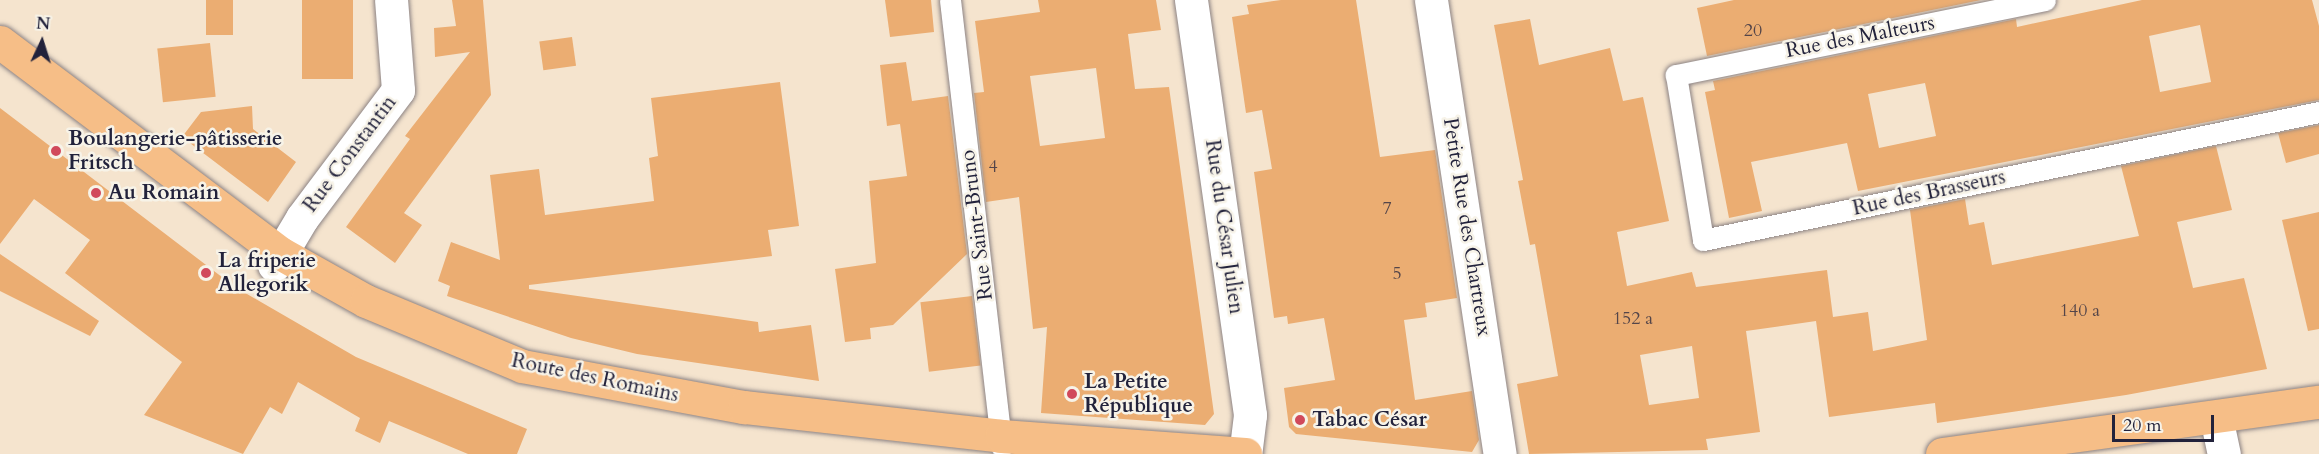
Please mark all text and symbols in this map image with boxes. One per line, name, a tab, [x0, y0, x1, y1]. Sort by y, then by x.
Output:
street label: Rue des Malteurs	[1783, 10, 1937, 64]
north arrow	[12, 12, 72, 72]
text: N	[36, 13, 51, 36]
house number: 20	[1744, 20, 1762, 42]
street label: Rue Constantin	[298, 91, 402, 217]
street label: Petite Rue des Chartreux	[1437, 116, 1497, 338]
place label: Boulangerie-pâtisserie Fritsch	[68, 126, 282, 176]
street label: Rue du César Julien	[1199, 138, 1249, 316]
marker: Boulangerie-pâtisserie Fritsch	[49, 144, 63, 158]
street label: Rue Saint-Bruno	[955, 148, 999, 302]
house number: 4	[988, 156, 998, 178]
street label: Rue des Brasseurs	[1850, 165, 2008, 221]
place label: Au Romain	[108, 180, 219, 206]
marker: Au Romain	[89, 186, 103, 200]
house number: 7	[1382, 198, 1392, 220]
place label: La friperie Allegorik	[218, 248, 316, 298]
house number: 5	[1392, 263, 1402, 285]
marker: La friperie Allegorik	[199, 266, 213, 280]
house number: 140 a	[2060, 300, 2100, 322]
house number: 152 a	[1613, 308, 1653, 330]
street label: Route des Romains	[509, 348, 681, 408]
place label: La Petite République	[1084, 369, 1193, 419]
marker: La Petite République	[1065, 387, 1079, 401]
scale bar	[2115, 403, 2217, 441]
place label: Tabac César	[1312, 407, 1427, 433]
marker: Tabac César	[1293, 413, 1307, 427]
text: 20 m	[2123, 413, 2162, 438]

